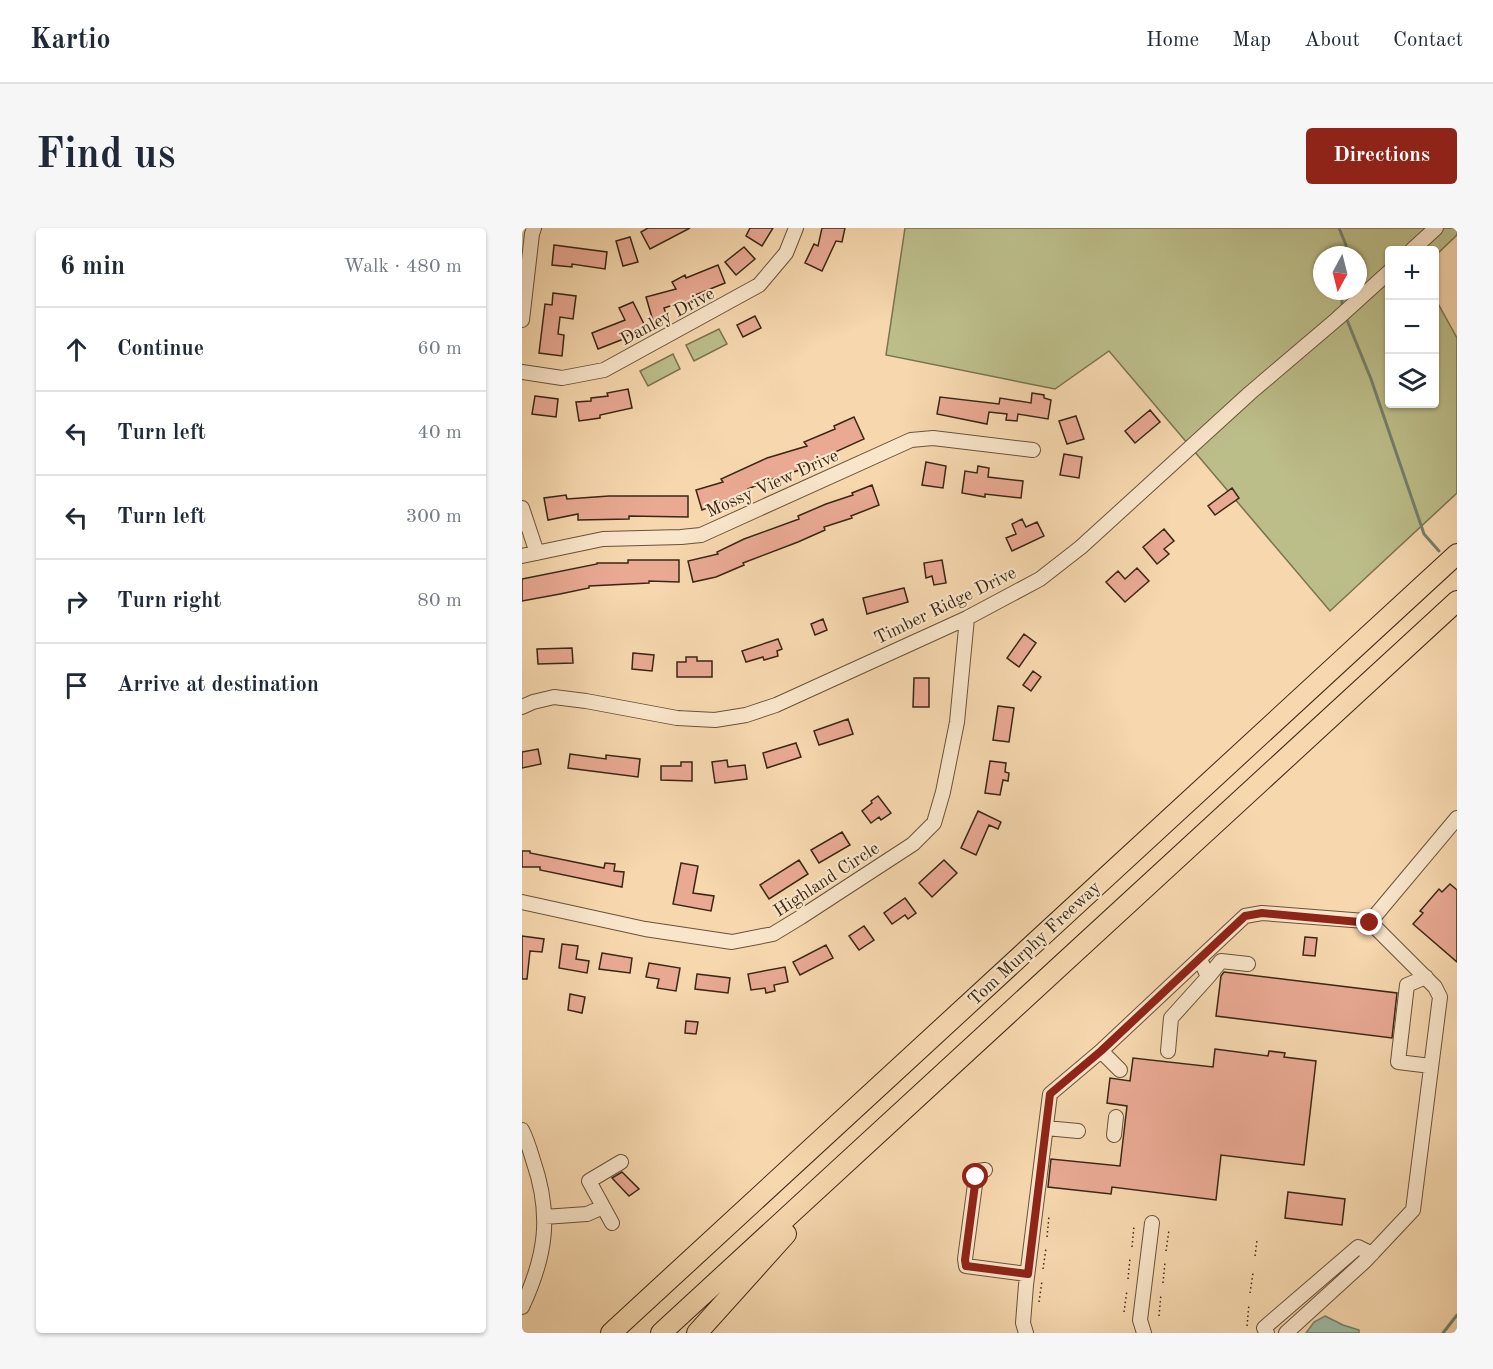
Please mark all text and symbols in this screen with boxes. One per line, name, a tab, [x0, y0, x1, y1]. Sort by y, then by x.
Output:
text: Kartio	[30, 27, 111, 55]
text: Home	[1146, 30, 1199, 51]
text: Map	[1232, 30, 1271, 51]
text: About	[1304, 30, 1360, 51]
text: Contact	[1393, 30, 1463, 51]
button: Directions	[1306, 128, 1457, 184]
text: Find us	[36, 135, 175, 177]
north arrow	[1313, 246, 1367, 300]
map controls	[1385, 246, 1439, 408]
button: +	[1385, 246, 1439, 300]
text: 6 min	[60, 254, 125, 280]
text: Walk · 480 m	[343, 257, 462, 277]
street label: Danley Drive	[618, 285, 717, 349]
button: −	[1385, 300, 1439, 354]
icon: ahead	[60, 333, 93, 366]
text: Continue	[117, 338, 204, 360]
text: 60 m	[417, 339, 462, 359]
button: layers	[1385, 354, 1439, 408]
icon: left	[60, 417, 93, 450]
text: Turn left	[117, 422, 206, 444]
text: 40 m	[417, 423, 462, 443]
street label: Mossy View Drive	[704, 447, 841, 521]
icon: left	[60, 501, 93, 534]
text: Turn left	[117, 506, 206, 528]
text: 300 m	[406, 507, 462, 527]
street label: Timber Ridge Drive	[872, 564, 1019, 648]
icon: right	[60, 585, 93, 618]
text: Turn right	[117, 590, 221, 612]
text: 80 m	[417, 591, 462, 611]
icon: arrive	[60, 669, 93, 702]
text: Arrive at destination	[117, 674, 319, 696]
street label: Highland Circle	[771, 839, 883, 921]
street label: Tom Murphy Freeway	[965, 878, 1105, 1009]
route end	[1356, 909, 1382, 935]
route start	[962, 1163, 988, 1189]

